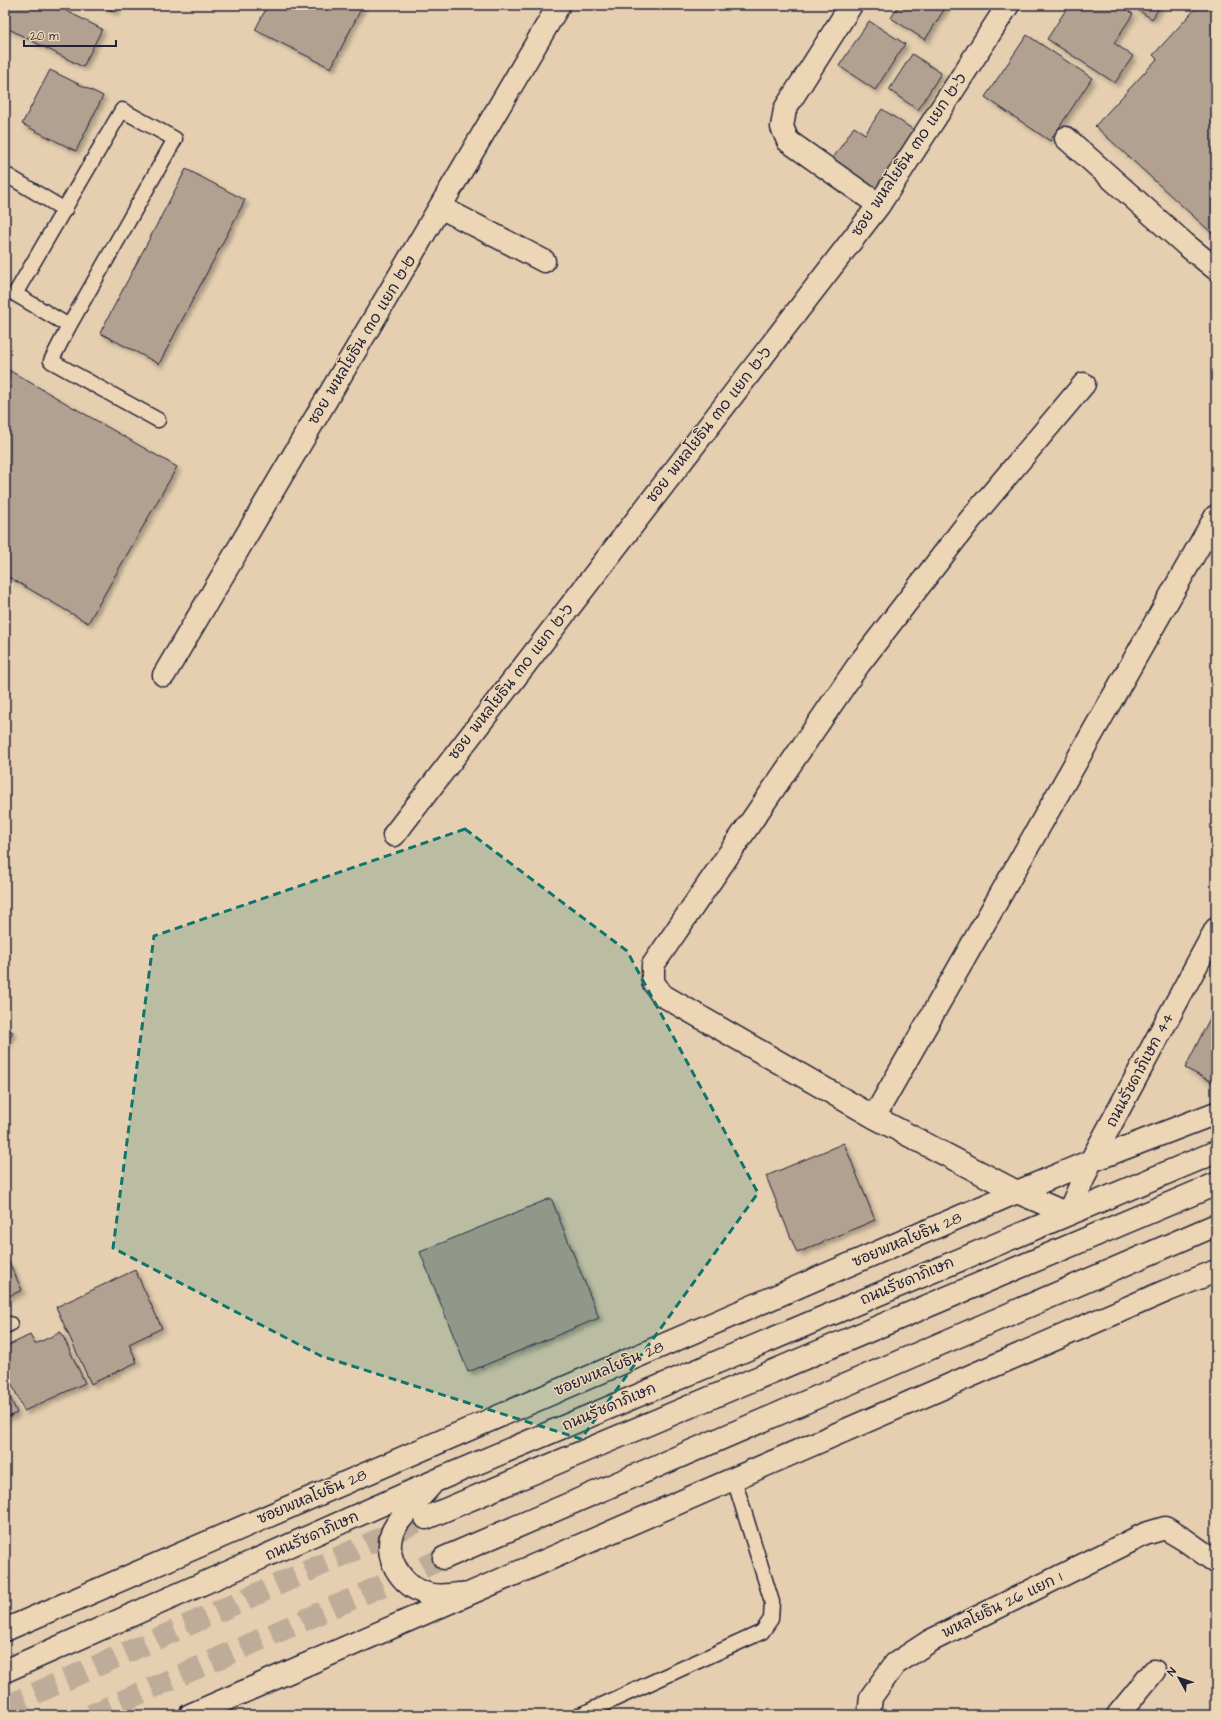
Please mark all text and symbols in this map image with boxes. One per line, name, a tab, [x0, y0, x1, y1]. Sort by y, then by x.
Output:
scale bar	[24, 22, 116, 48]
text: 20 m	[30, 28, 59, 45]
street label: ซอย พหลโยธิน ๓๐ แยก ๒-๖	[846, 69, 972, 241]
street label: ซอย พหลโยธิน ๓๐ แยก ๒-๒	[303, 251, 421, 429]
street label: ซอย พหลโยธิน ๓๐ แยก ๒-๖	[641, 342, 777, 508]
street label: ซอย พหลโยธิน ๓๐ แยก ๒-๖	[443, 599, 579, 765]
street label: ถนนรัชดาภิเษก 44	[1101, 1009, 1179, 1131]
street label: ซอยพหลโยธิน 28	[849, 1207, 965, 1273]
street label: ถนนรัชดาภิเษก	[857, 1252, 957, 1310]
street label: ซอยพหลโยธิน 28	[551, 1336, 667, 1402]
street label: ถนนรัชดาภิเษก	[559, 1378, 659, 1436]
street label: ซอยพหลโยธิน 28	[254, 1464, 370, 1530]
street label: ถนนรัชดาภิเษก	[262, 1506, 362, 1566]
street label: พหลโยธิน 26 แยก 1	[938, 1567, 1066, 1643]
north arrow	[1159, 1658, 1199, 1698]
text: N	[1164, 1664, 1180, 1679]

